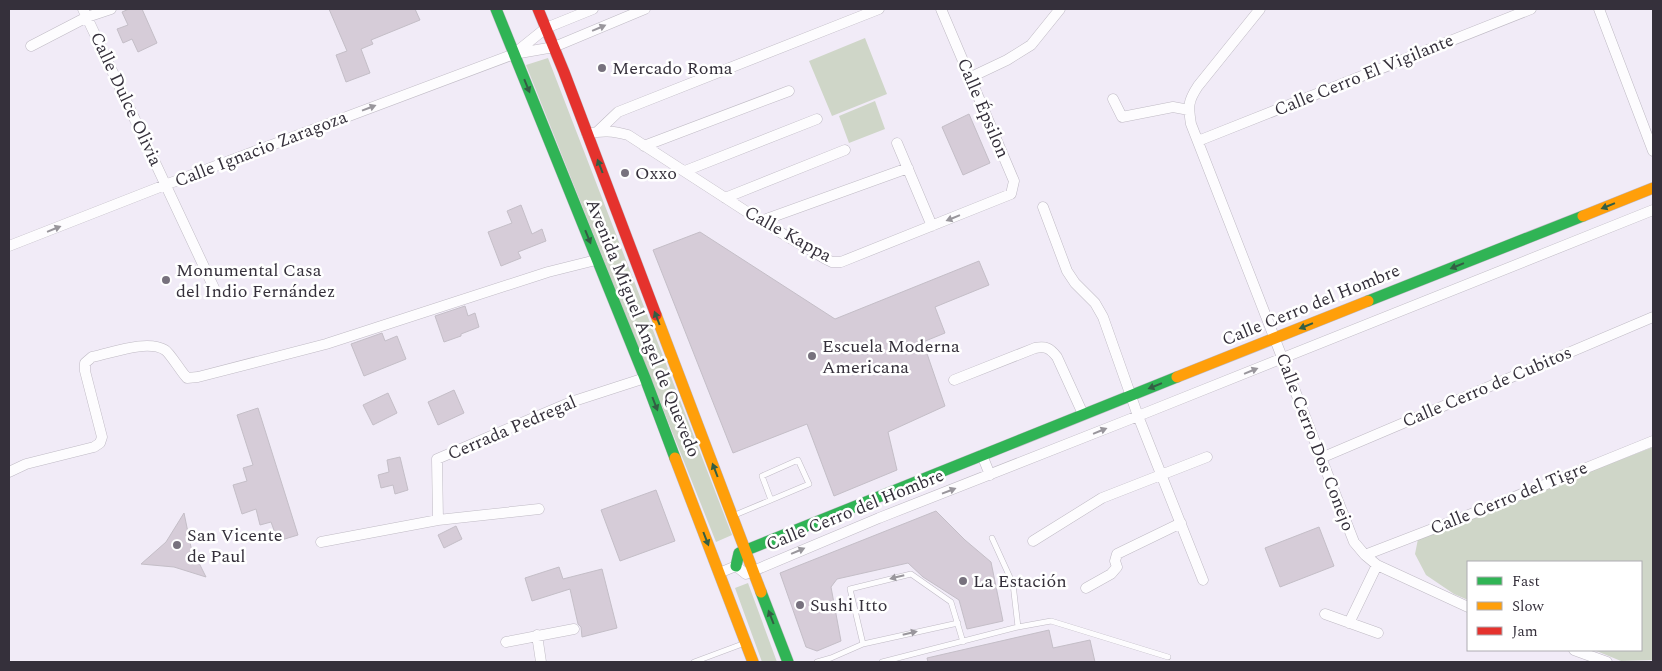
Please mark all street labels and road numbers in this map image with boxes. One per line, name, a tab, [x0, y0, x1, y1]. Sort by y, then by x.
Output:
street label: Calle Dulce Olivia	[83, 27, 169, 171]
street label: Calle Cerro El Vigilante	[1270, 27, 1458, 123]
street label: Calle Épsilon	[950, 54, 1016, 162]
street label: Calle Ignacio Zaragoza	[171, 104, 351, 194]
street label: Avenida Miguel Ángel de Quevedo	[579, 195, 707, 461]
street label: Calle Kappa	[739, 199, 837, 269]
street label: Calle Cerro del Hombre	[1218, 257, 1404, 353]
street label: Calle Cerro de Cubitos	[1398, 339, 1576, 435]
street label: Calle Cerro Dos Conejo	[1269, 349, 1361, 535]
street label: Cerrada Pedregal	[443, 389, 581, 467]
street label: Calle Cerro del Tigre	[1426, 454, 1592, 542]
street label: Calle Cerro del Hombre	[762, 462, 948, 558]

